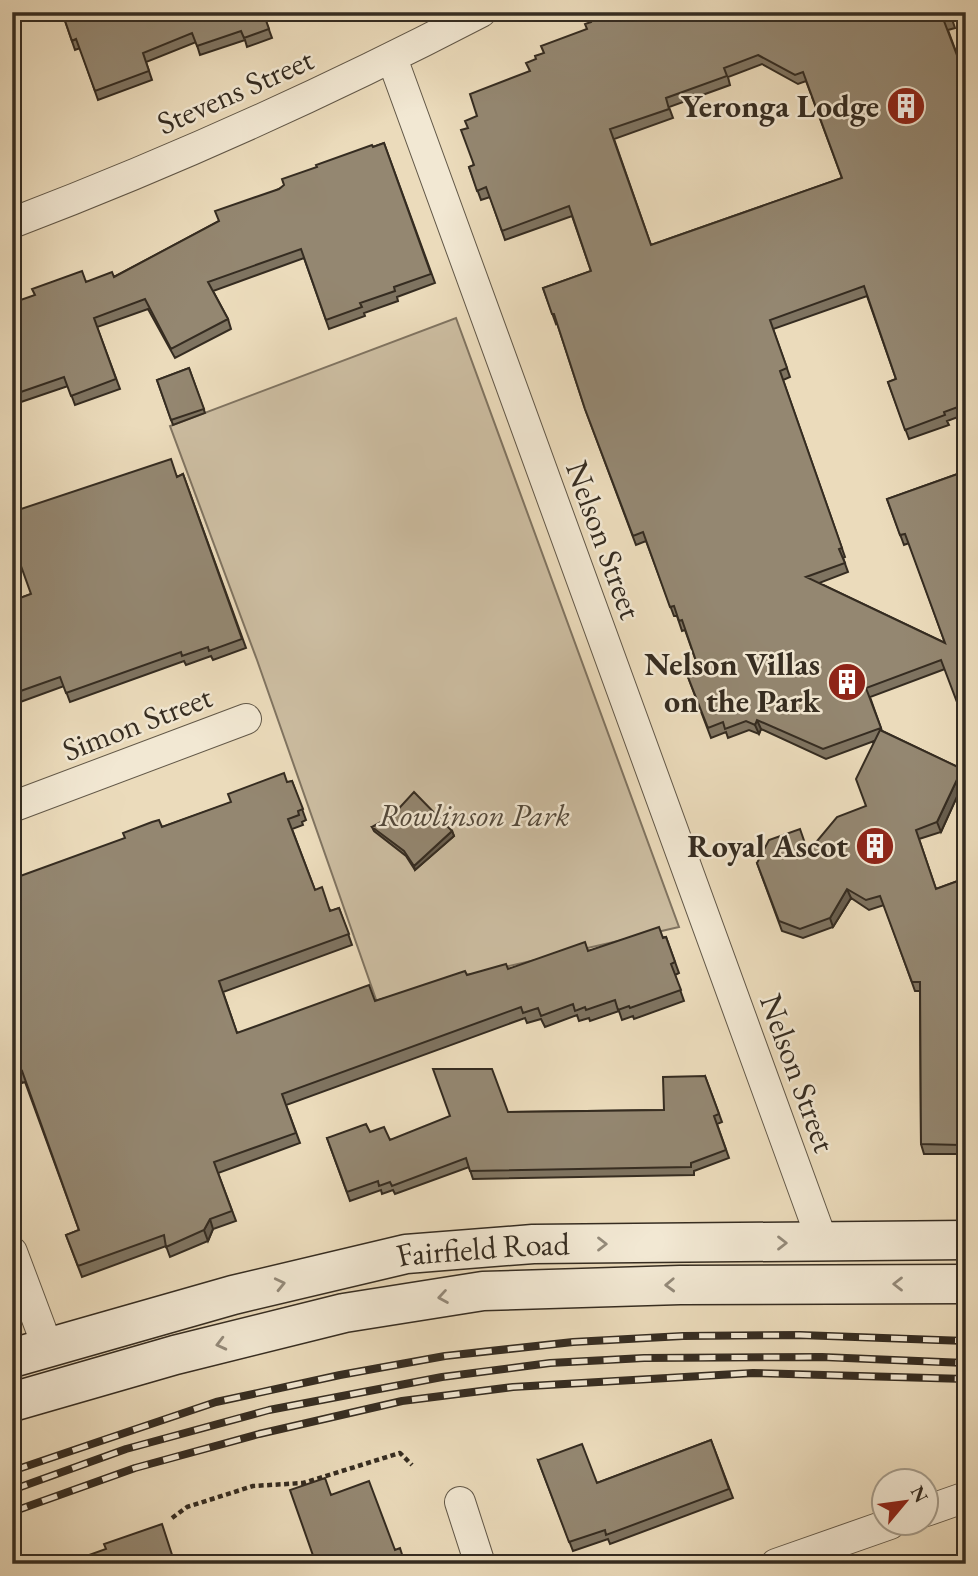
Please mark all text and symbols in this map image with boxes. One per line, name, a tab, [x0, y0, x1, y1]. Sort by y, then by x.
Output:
street label: Stevens Street	[150, 38, 320, 144]
place label: Yeronga Lodge	[681, 85, 879, 127]
building icon: Yeronga Lodge	[885, 85, 927, 127]
street label: Nelson Street	[556, 455, 652, 625]
place label: Nelson Villas on the Park	[644, 643, 821, 722]
building icon: Nelson Villas on the Park	[826, 661, 868, 703]
street label: Simon Street	[56, 675, 218, 771]
park label: Rowlinson Park	[378, 794, 570, 836]
place label: Royal Ascot	[687, 825, 848, 867]
building icon: Royal Ascot	[854, 825, 896, 867]
street label: Nelson Street	[750, 988, 846, 1158]
street label: Fairfield Road	[392, 1222, 571, 1277]
one-way arrow	[778, 1235, 788, 1251]
one-way arrow	[597, 1236, 608, 1252]
one-way arrow	[892, 1276, 902, 1292]
one-way arrow	[274, 1278, 286, 1292]
one-way arrow	[664, 1278, 675, 1293]
one-way arrow	[437, 1289, 449, 1304]
one-way arrow	[215, 1336, 227, 1350]
north arrow	[870, 1468, 940, 1538]
text: N	[905, 1481, 934, 1507]

